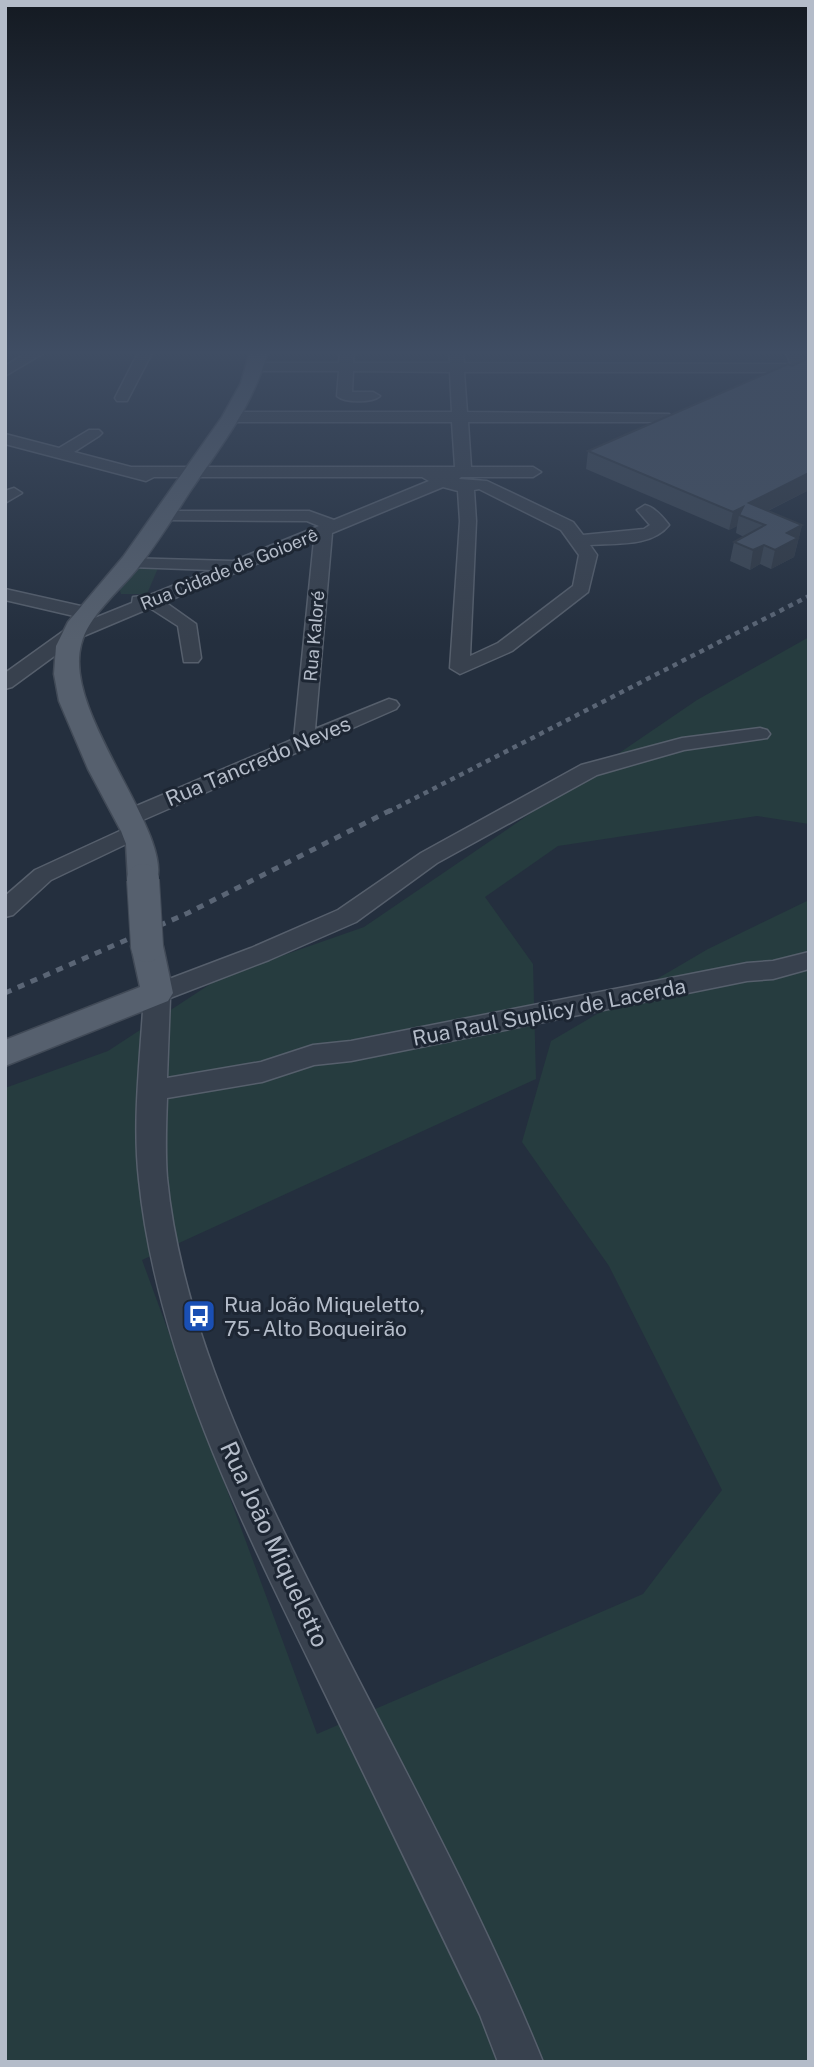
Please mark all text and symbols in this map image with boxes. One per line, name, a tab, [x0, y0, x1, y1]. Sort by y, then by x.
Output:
street label: Rua Cidade de Goioerê	[137, 524, 321, 614]
street label: Rua Kaloré	[300, 590, 328, 682]
street label: Rua Tancredo Neves	[162, 711, 354, 811]
street label: Rua Raul Suplicy de Lacerda	[410, 973, 688, 1051]
place label: Rua João Miqueletto, 75 - Alto Boqueirão	[224, 1292, 425, 1341]
bus stop icon: Rua João Miqueletto, 75 - Alto Boqueirão	[180, 1297, 218, 1335]
street label: Rua João Miqueletto	[215, 1437, 335, 1651]

